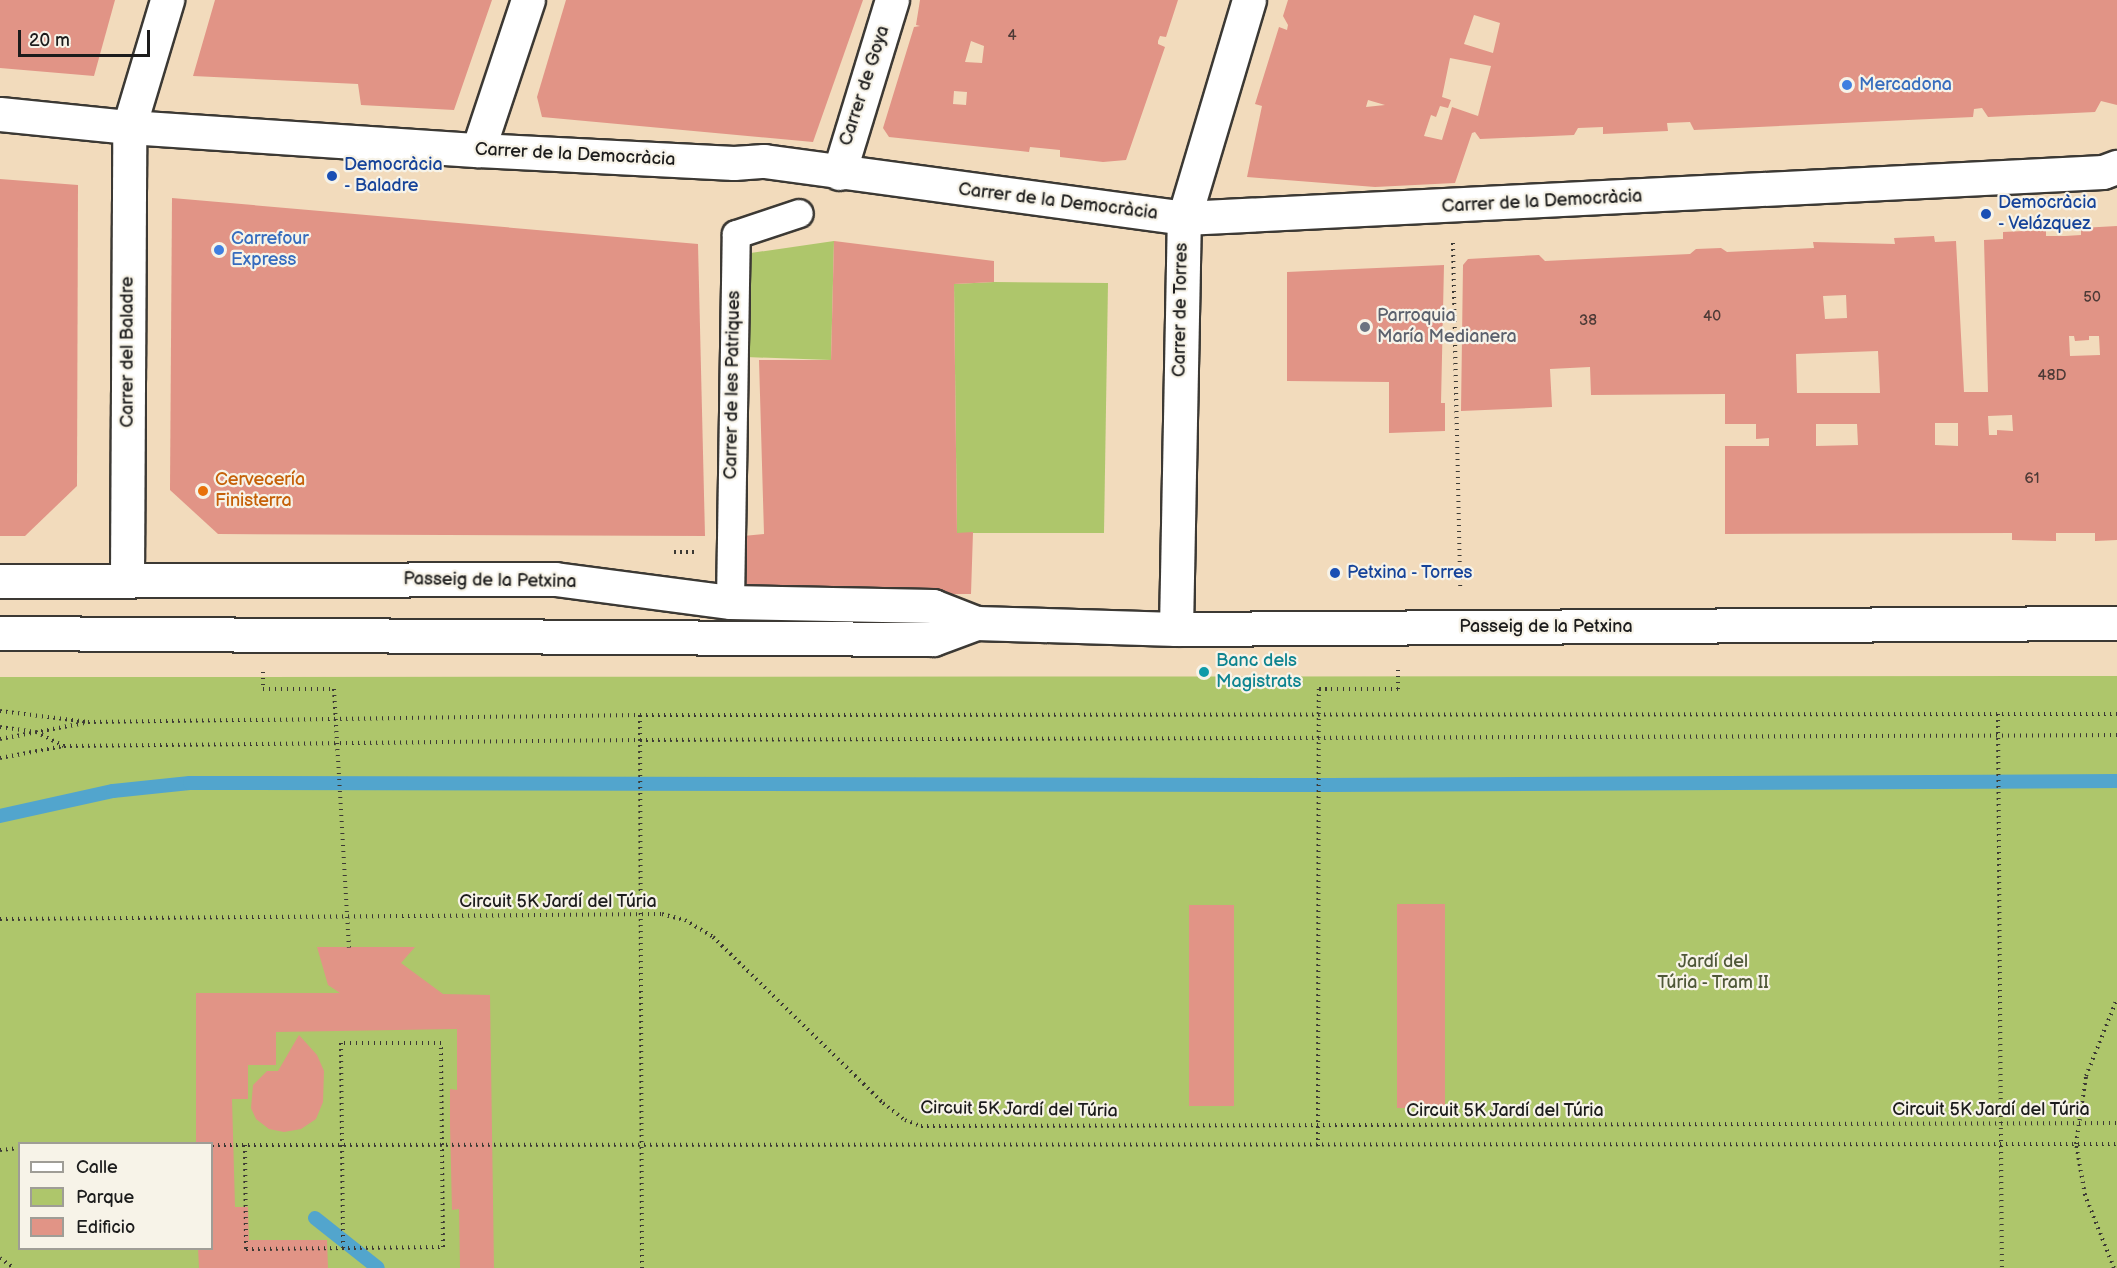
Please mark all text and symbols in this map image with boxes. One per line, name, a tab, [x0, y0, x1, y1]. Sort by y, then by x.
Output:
scale bar	[21, 18, 153, 56]
street label: Carrer de Goya	[835, 23, 895, 149]
house number: 4	[1007, 27, 1017, 45]
text: 20 m	[29, 30, 70, 51]
place label: Mercadona	[1859, 74, 1952, 96]
marker: Mercadona	[1840, 78, 1854, 92]
street label: Carrer de la Democràcia	[474, 139, 676, 171]
place label: Democràcia - Baladre	[344, 155, 443, 198]
marker: Democràcia - Baladre	[325, 169, 339, 183]
street label: Carrer de la Democràcia	[957, 179, 1159, 225]
street label: Carrer de la Democràcia	[1441, 186, 1643, 218]
place label: Democràcia - Velázquez	[1998, 193, 2097, 236]
marker: Democràcia - Velázquez	[1979, 207, 1993, 221]
place label: Carrefour Express	[231, 229, 309, 272]
street label: Carrer de Torres	[1169, 242, 1193, 378]
marker: Carrefour Express	[212, 243, 226, 257]
street label: Carrer del Baladre	[117, 276, 139, 428]
house number: 50	[2083, 289, 2101, 307]
street label: Carrer de les Patriques	[721, 290, 745, 480]
place label: Parroquia María Medianera	[1377, 306, 1517, 348]
house number: 40	[1703, 308, 1721, 326]
house number: 38	[1579, 312, 1597, 330]
marker: Parroquia María Medianera	[1358, 320, 1372, 334]
house number: 48D	[2038, 367, 2066, 385]
place label: Cervecería Finisterra	[215, 470, 305, 512]
house number: 61	[2025, 470, 2039, 488]
marker: Cervecería Finisterra	[196, 484, 210, 498]
place label: Petxina - Torres	[1347, 562, 1474, 584]
marker: Petxina - Torres	[1328, 566, 1342, 580]
street label: Passeig de la Petxina	[403, 569, 577, 593]
street label: Passeig de la Petxina	[1459, 616, 1633, 638]
place label: Banc dels Magistrats	[1216, 651, 1301, 694]
marker: Banc dels Magistrats	[1197, 665, 1211, 679]
street label: Circuit 5K Jardí del Túria	[458, 891, 658, 913]
park label: Jardí del Túria - Tram II	[1656, 952, 1770, 994]
street label: Circuit 5K Jardí del Túria	[919, 1097, 1119, 1123]
street label: Circuit 5K Jardí del Túria	[1891, 1099, 2091, 1121]
street label: Circuit 5K Jardí del Túria	[1405, 1100, 1605, 1122]
legend	[18, 1142, 213, 1250]
text: Calle	[76, 1157, 118, 1178]
text: Parque	[76, 1187, 134, 1208]
text: Edificio	[76, 1217, 135, 1238]

